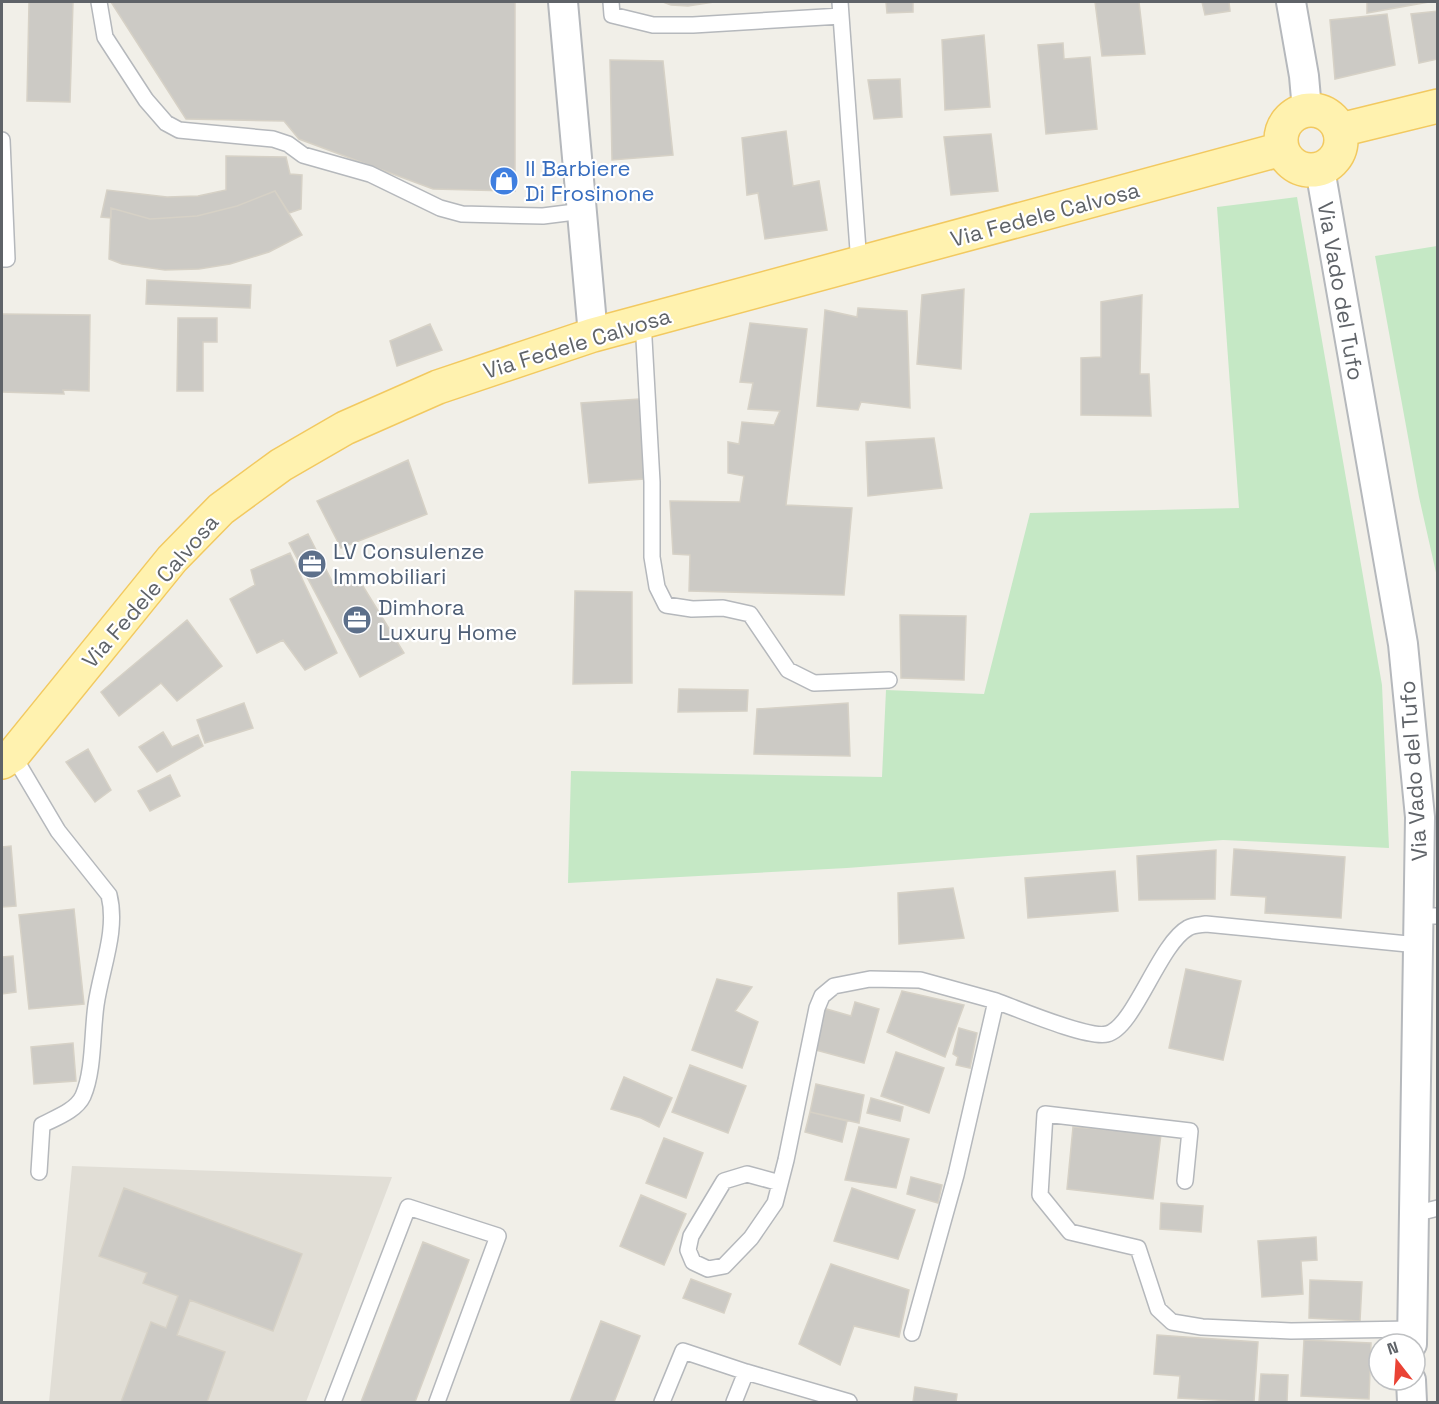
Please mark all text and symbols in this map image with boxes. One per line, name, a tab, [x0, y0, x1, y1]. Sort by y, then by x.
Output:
place label: Il Barbiere Di Frosinone	[525, 154, 655, 207]
shop icon: Il Barbiere Di Frosinone	[488, 165, 520, 197]
street label: Via Fedele Calvosa	[947, 175, 1143, 253]
street label: Via Vado del Tufo	[1312, 200, 1370, 382]
street label: Via Fedele Calvosa	[480, 301, 675, 385]
street label: Via Fedele Calvosa	[76, 508, 225, 674]
place label: LV Consulenze Immobiliari	[333, 537, 485, 590]
office icon: LV Consulenze Immobiliari	[296, 548, 328, 580]
place label: Dimhora Luxury Home	[378, 593, 517, 646]
office icon: Dimhora Luxury Home	[341, 604, 373, 636]
street label: Via Vado del Tufo	[1393, 680, 1433, 862]
north arrow	[1367, 1332, 1427, 1392]
text: N	[1385, 1337, 1401, 1360]

